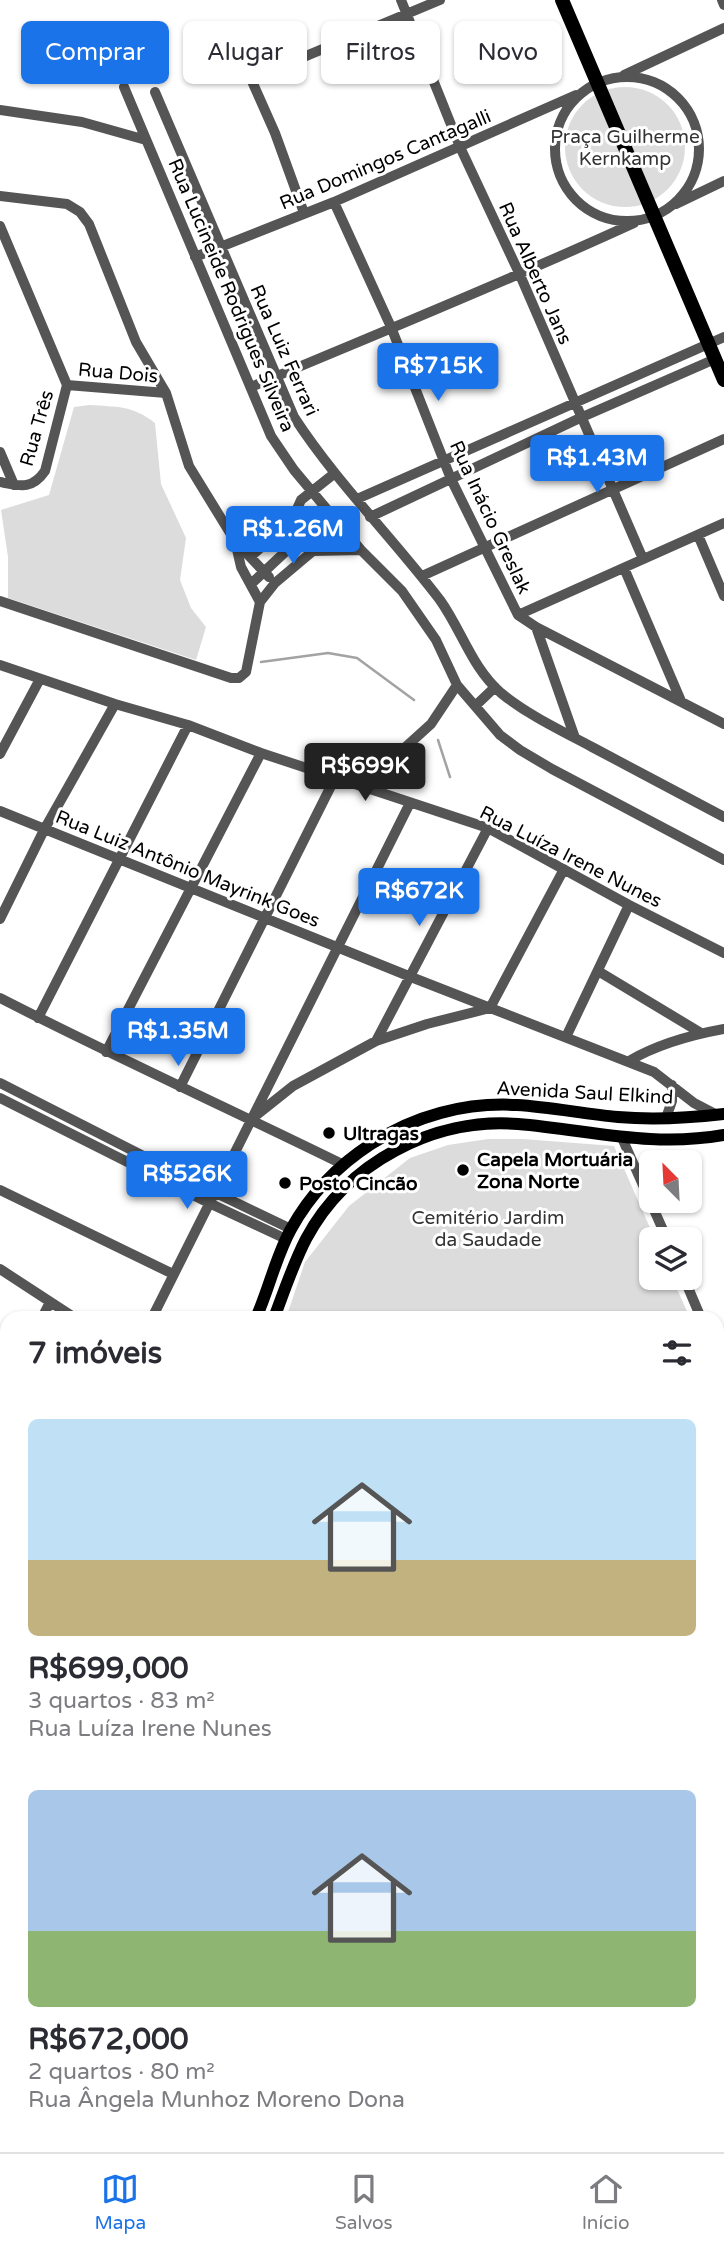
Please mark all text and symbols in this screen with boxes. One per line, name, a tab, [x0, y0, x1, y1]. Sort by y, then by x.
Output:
chip: Comprar	[21, 21, 169, 84]
chip: Alugar	[183, 21, 307, 84]
chip: Filtros	[321, 21, 440, 84]
chip: Novo	[454, 21, 562, 84]
street label: Rua Domingos Cantagalli	[276, 105, 494, 215]
park label: Praça Guilherme Kernkamp	[550, 126, 700, 170]
street label: Rua Lucineide Rodrigues Silveira	[163, 155, 299, 435]
street label: Rua Alberto Jans	[494, 199, 576, 348]
street label: Rua Luiz Ferrari	[245, 281, 323, 419]
pin: R$715K	[381, 344, 495, 403]
text: R$715K	[393, 352, 483, 380]
street label: Rua Dois	[77, 359, 159, 387]
street label: Rua Três	[16, 388, 58, 469]
pin: R$1.43M	[532, 435, 662, 495]
street label: Rua Inácio Greslak	[445, 437, 535, 598]
text: R$1.43M	[546, 444, 648, 472]
pin: R$1.26M	[228, 506, 358, 566]
text: R$1.26M	[242, 515, 344, 543]
pin: R$699K	[308, 744, 422, 803]
text: R$699K	[320, 752, 410, 780]
street label: Rua Luíza Irene Nunes	[476, 801, 665, 912]
street label: Rua Luiz Antônio Mayrink Goes	[52, 806, 323, 932]
pin: R$672K	[362, 869, 476, 928]
text: R$672K	[374, 877, 464, 905]
pin: R$1.35M	[113, 1009, 243, 1068]
text: R$1.35M	[127, 1017, 229, 1045]
street label: Avenida Saul Elkind	[496, 1077, 674, 1109]
place label: Ultragas	[343, 1123, 419, 1146]
marker: Ultragas	[321, 1125, 337, 1141]
place label: Capela Mortuária Zona Norte	[477, 1149, 633, 1193]
north arrow	[639, 1150, 702, 1213]
map controls	[639, 1150, 702, 1290]
pin: R$526K	[130, 1152, 244, 1211]
text: R$526K	[142, 1160, 232, 1188]
marker: Capela Mortuária Zona Norte	[455, 1162, 471, 1178]
place label: Posto Cincão	[299, 1173, 418, 1195]
marker: Posto Cincão	[277, 1175, 293, 1191]
park label: Cemitério Jardim da Saudade	[412, 1207, 564, 1251]
button: layers	[639, 1227, 702, 1290]
icon: filters	[658, 1334, 696, 1372]
text: 7 imóveis	[28, 1335, 162, 1372]
icon: home	[299, 1464, 425, 1590]
text: R$699,000	[28, 1650, 189, 1687]
text: 3 quartos · 83 m²	[28, 1687, 215, 1715]
text: Rua Luíza Irene Nunes	[28, 1715, 272, 1743]
icon: home	[299, 1835, 425, 1961]
text: R$672,000	[28, 2021, 189, 2058]
text: 2 quartos · 80 m²	[28, 2058, 215, 2086]
text: Rua Ângela Munhoz Moreno Dona	[28, 2086, 405, 2114]
tab: Mapa	[94, 2170, 146, 2234]
tab: Salvos	[335, 2170, 393, 2234]
tab: Início	[582, 2170, 630, 2234]

